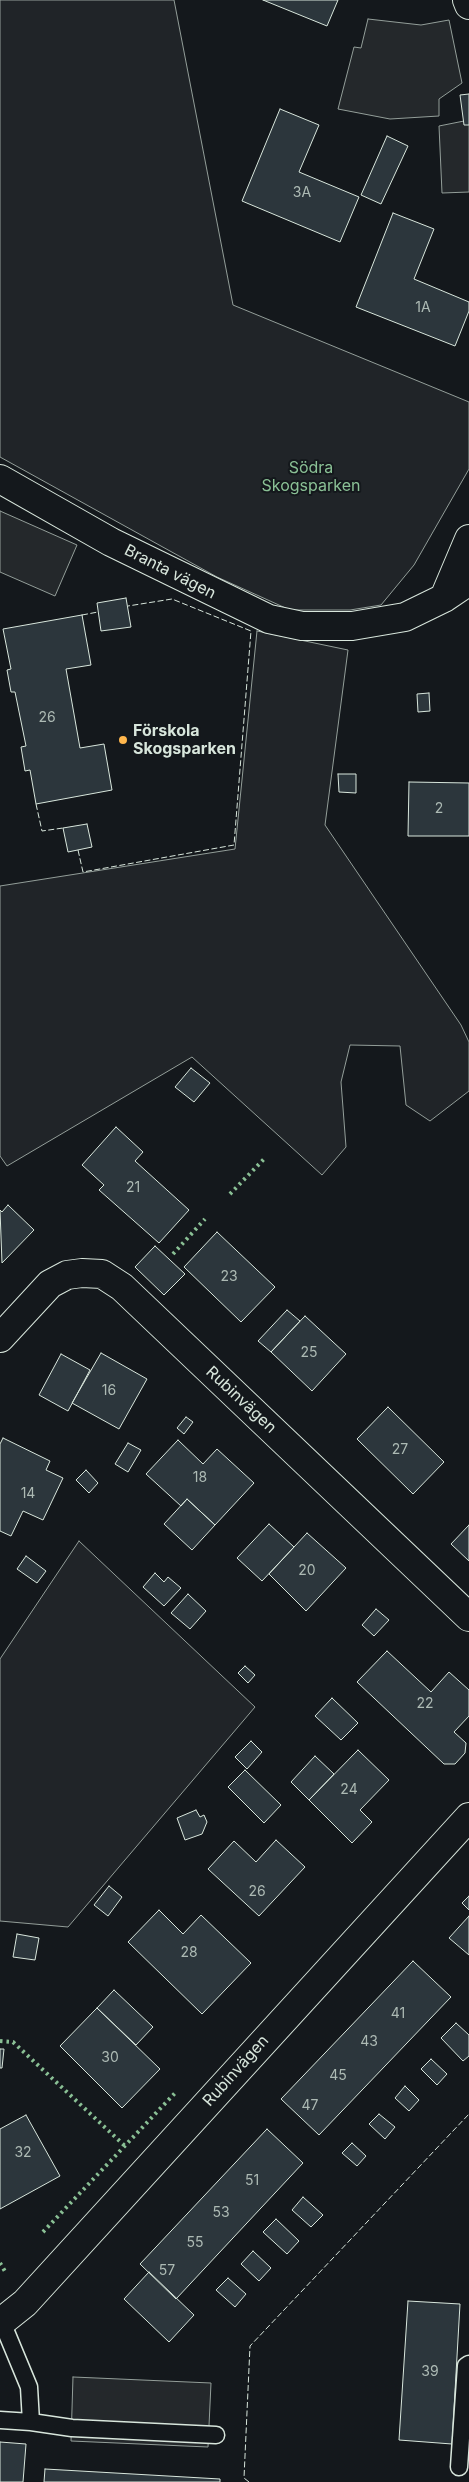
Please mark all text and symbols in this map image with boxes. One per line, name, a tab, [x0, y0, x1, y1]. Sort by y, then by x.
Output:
house number: 3A	[293, 185, 311, 201]
house number: 1A	[415, 300, 431, 316]
park label: Södra Skogsparken	[262, 458, 360, 496]
street label: Branta vägen	[121, 541, 219, 603]
house number: 26	[38, 710, 56, 726]
place label: Förskola Skogsparken	[133, 721, 236, 759]
marker: Förskola Skogsparken	[117, 734, 129, 746]
house number: 2	[435, 801, 443, 817]
house number: 21	[126, 1180, 140, 1196]
house number: 23	[220, 1269, 238, 1285]
house number: 25	[300, 1345, 318, 1361]
street label: Rubinvägen	[202, 1363, 280, 1437]
house number: 16	[102, 1383, 116, 1399]
house number: 27	[392, 1442, 408, 1458]
house number: 18	[193, 1470, 207, 1486]
house number: 14	[21, 1486, 35, 1502]
house number: 20	[298, 1563, 316, 1579]
house number: 22	[416, 1696, 434, 1712]
house number: 24	[340, 1782, 358, 1798]
house number: 26	[248, 1884, 266, 1900]
house number: 28	[180, 1945, 198, 1961]
house number: 41	[391, 2006, 405, 2022]
street label: Rubinvägen	[199, 2031, 273, 2111]
house number: 43	[360, 2034, 378, 2050]
house number: 30	[101, 2050, 119, 2066]
house number: 45	[329, 2068, 347, 2084]
house number: 47	[302, 2098, 318, 2114]
house number: 32	[14, 2145, 32, 2161]
house number: 51	[245, 2173, 259, 2189]
house number: 53	[212, 2205, 230, 2221]
house number: 55	[186, 2235, 204, 2251]
house number: 57	[159, 2263, 175, 2279]
house number: 39	[421, 2364, 439, 2380]

